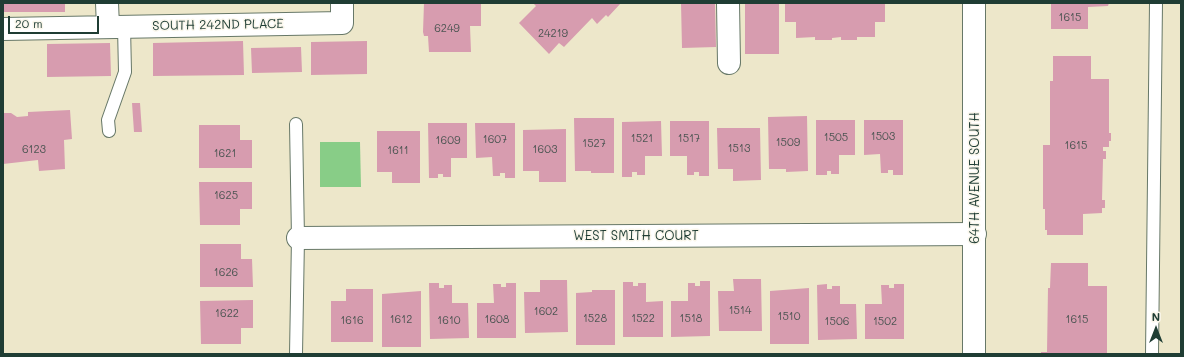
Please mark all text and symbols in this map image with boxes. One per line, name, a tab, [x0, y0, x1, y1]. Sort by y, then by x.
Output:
scale bar	[10, 8, 101, 34]
house number: 1615	[1059, 11, 1081, 25]
text: 20 m	[15, 15, 43, 31]
street label: SOUTH 242ND PLACE	[152, 16, 284, 34]
house number: 6249	[434, 22, 460, 36]
house number: 24219	[538, 27, 568, 41]
street label: 64TH AVENUE SOUTH	[967, 112, 983, 244]
house number: 1503	[871, 130, 895, 144]
house number: 1505	[824, 131, 848, 145]
house number: 1521	[631, 132, 653, 146]
house number: 1517	[678, 132, 700, 146]
house number: 1607	[483, 133, 507, 147]
house number: 1609	[436, 134, 460, 148]
house number: 1509	[776, 136, 800, 150]
house number: 1527	[582, 137, 606, 151]
house number: 1615	[1065, 139, 1087, 153]
house number: 1513	[728, 142, 750, 156]
house number: 6123	[22, 143, 46, 157]
house number: 1603	[533, 143, 557, 157]
house number: 1611	[387, 144, 409, 158]
house number: 1621	[214, 147, 236, 161]
house number: 1625	[214, 189, 238, 203]
street label: WEST SMITH COURT	[573, 228, 699, 244]
house number: 1626	[214, 266, 238, 280]
house number: 1514	[729, 304, 751, 318]
house number: 1602	[534, 305, 558, 319]
house number: 1622	[215, 307, 239, 321]
north arrow	[1136, 309, 1176, 349]
text: N	[1152, 309, 1160, 324]
house number: 1510	[777, 310, 801, 324]
house number: 1528	[583, 312, 607, 326]
house number: 1522	[631, 312, 655, 326]
house number: 1518	[680, 312, 702, 326]
house number: 1612	[390, 313, 412, 327]
house number: 1608	[484, 313, 510, 327]
house number: 1615	[1066, 313, 1088, 327]
house number: 1616	[340, 314, 364, 328]
house number: 1610	[437, 314, 461, 328]
house number: 1506	[825, 315, 849, 329]
house number: 1502	[873, 315, 897, 329]

